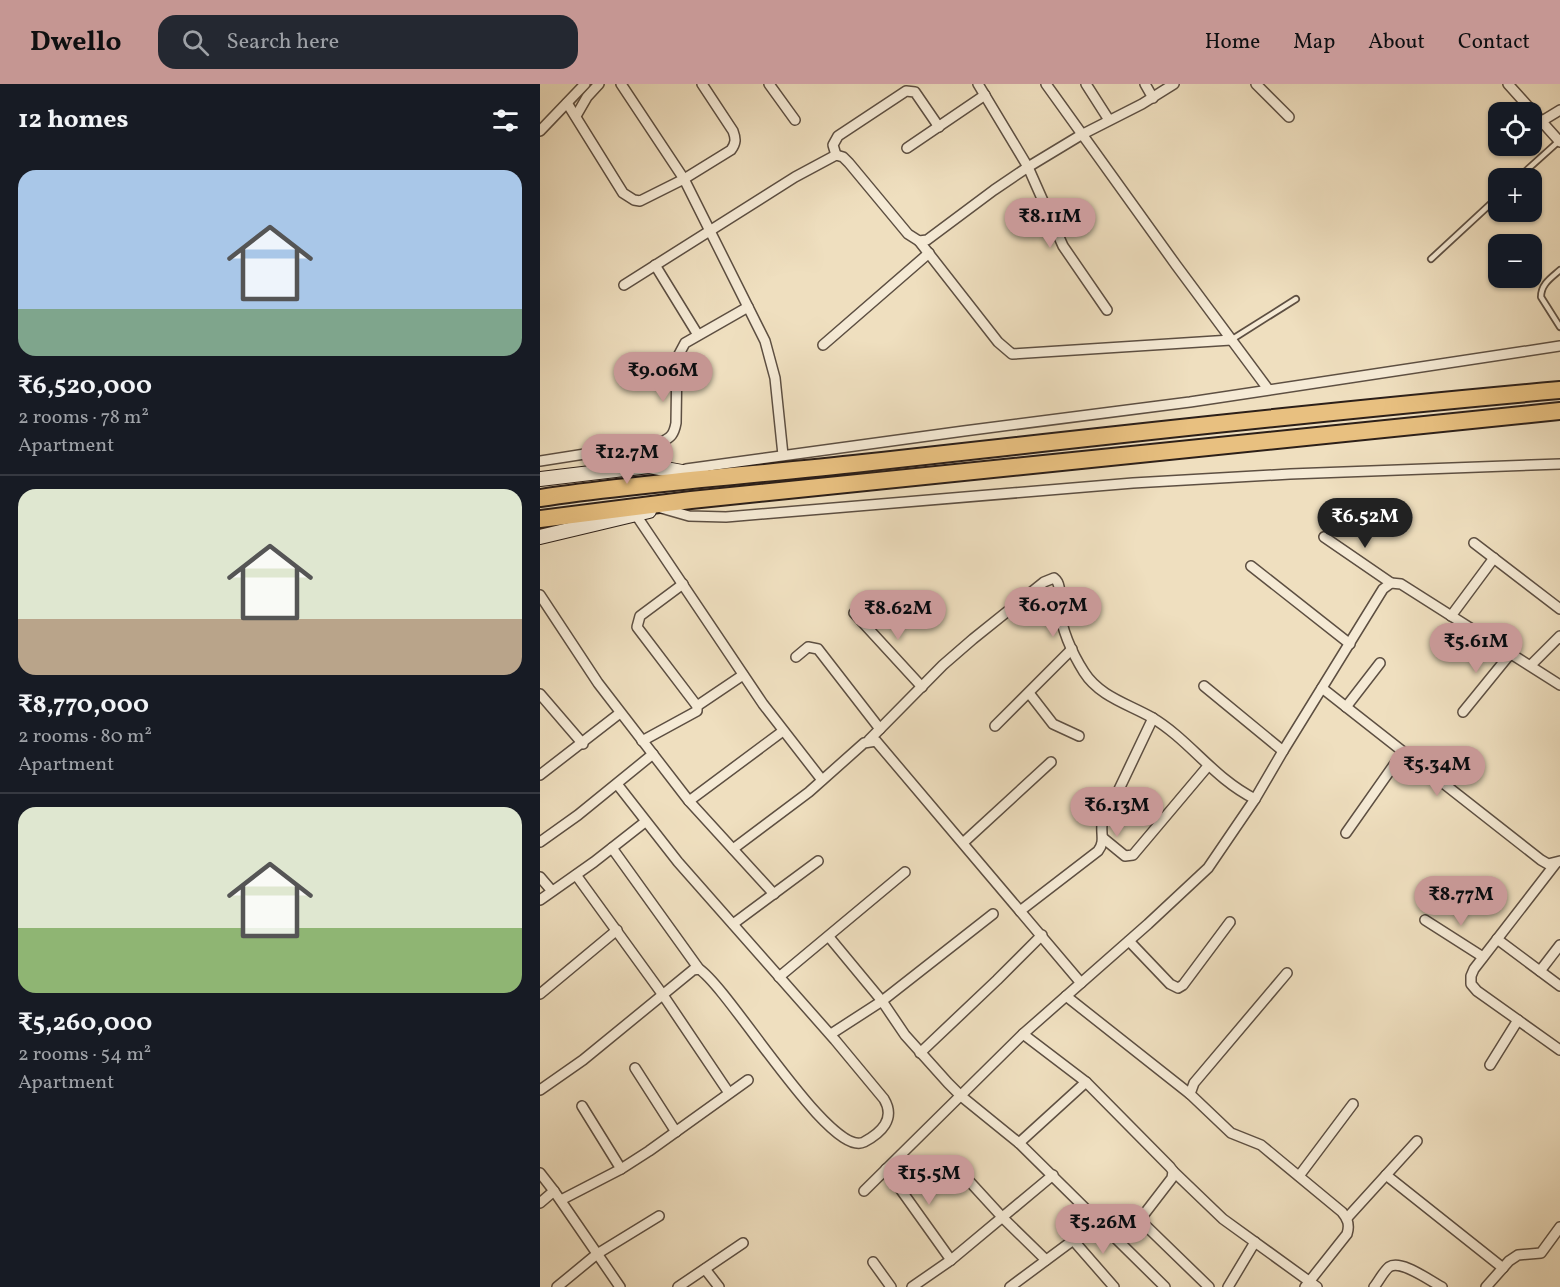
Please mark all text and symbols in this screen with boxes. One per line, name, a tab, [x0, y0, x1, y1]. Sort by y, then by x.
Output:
search box	[158, 15, 578, 69]
text: Dwello	[30, 23, 122, 62]
icon: search	[179, 26, 212, 59]
text: Search here	[227, 27, 339, 58]
text: Home	[1205, 28, 1260, 57]
text: Map	[1293, 28, 1335, 57]
text: About	[1368, 28, 1425, 57]
text: Contact	[1458, 28, 1530, 57]
text: 12 homes	[18, 102, 129, 138]
map controls	[1488, 102, 1542, 288]
button: locate	[1488, 102, 1542, 156]
icon: filters	[489, 104, 522, 137]
button: +	[1488, 168, 1542, 222]
pin: ₹8.11M	[1001, 198, 1099, 249]
text: ₹8.11M	[1019, 203, 1081, 231]
icon: home	[216, 209, 324, 317]
button: −	[1488, 234, 1542, 288]
pin: ₹9.06M	[614, 352, 712, 403]
text: ₹9.06M	[628, 357, 698, 385]
text: ₹6,520,000	[18, 368, 152, 404]
text: 2 rooms · 78 m²	[18, 404, 149, 432]
text: Apartment	[18, 432, 114, 460]
pin: ₹12.7M	[578, 434, 676, 485]
text: ₹12.7M	[595, 439, 659, 467]
pin: ₹6.52M	[1316, 498, 1414, 549]
text: ₹6.52M	[1332, 503, 1398, 531]
icon: home	[216, 528, 324, 636]
pin: ₹6.07M	[1004, 587, 1102, 638]
pin: ₹8.62M	[849, 590, 947, 641]
text: ₹6.07M	[1019, 592, 1087, 620]
text: ₹8.62M	[864, 595, 932, 623]
pin: ₹5.61M	[1427, 623, 1525, 674]
text: ₹5.61M	[1444, 628, 1508, 656]
text: ₹8,770,000	[18, 687, 149, 723]
text: 2 rooms · 80 m²	[18, 723, 152, 751]
pin: ₹5.34M	[1388, 746, 1486, 797]
text: Apartment	[18, 751, 114, 779]
text: ₹5.34M	[1403, 751, 1471, 779]
pin: ₹6.13M	[1068, 787, 1166, 838]
text: ₹6.13M	[1084, 792, 1150, 820]
icon: home	[216, 846, 324, 954]
pin: ₹8.77M	[1412, 876, 1510, 927]
text: ₹8.77M	[1428, 881, 1494, 909]
text: ₹5,260,000	[18, 1005, 152, 1041]
text: 2 rooms · 54 m²	[18, 1041, 151, 1069]
text: Apartment	[18, 1069, 114, 1097]
pin: ₹15.5M	[880, 1155, 978, 1206]
text: ₹15.5M	[897, 1160, 961, 1188]
pin: ₹5.26M	[1054, 1204, 1152, 1255]
text: ₹5.26M	[1069, 1209, 1137, 1237]

